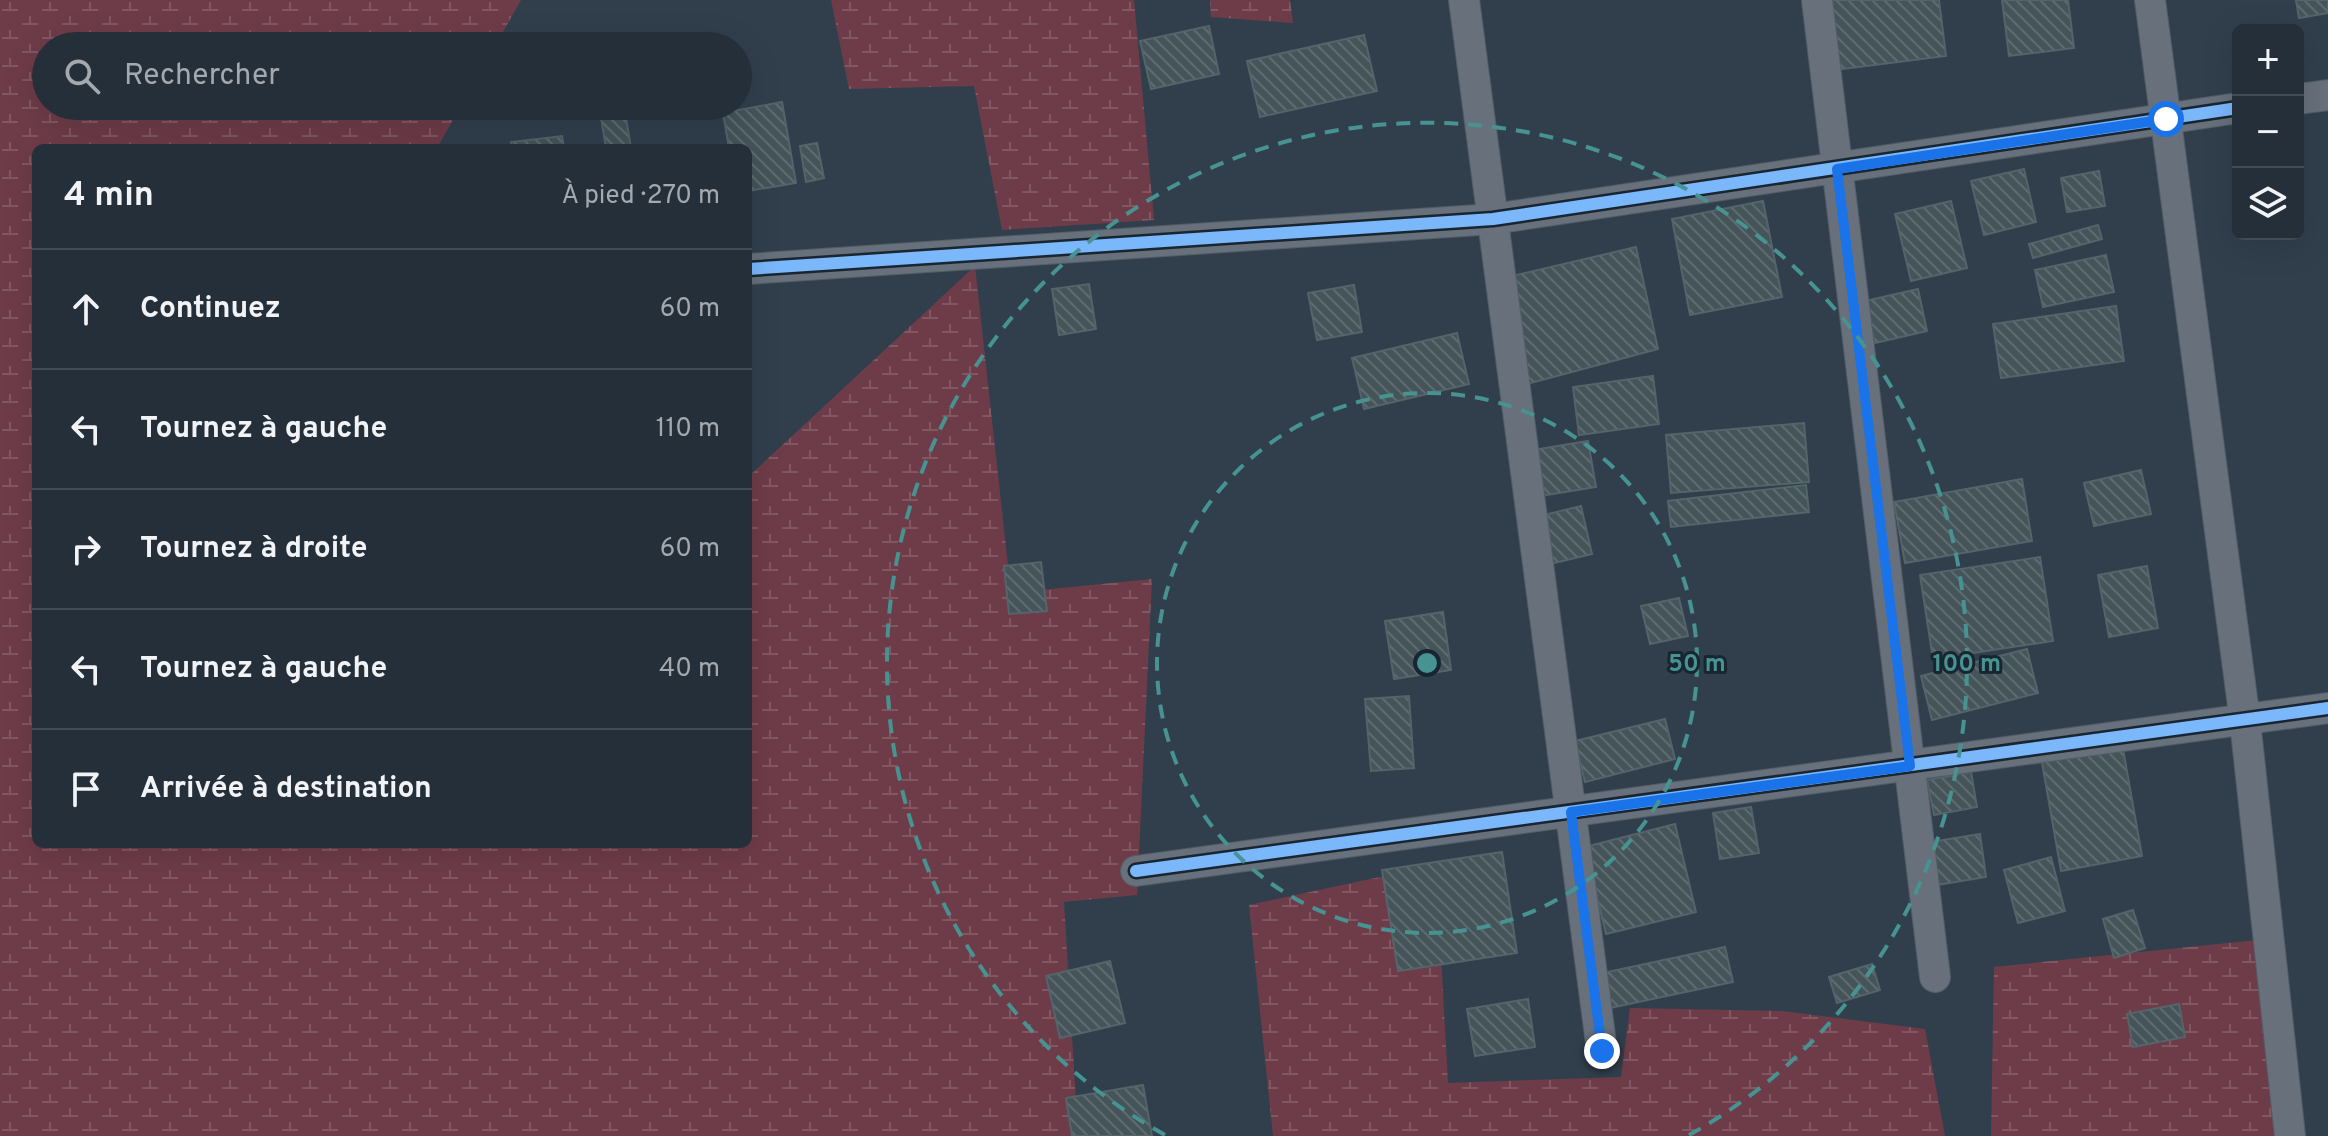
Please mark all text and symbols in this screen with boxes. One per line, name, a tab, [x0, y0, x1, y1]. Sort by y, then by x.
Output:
map controls	[2232, 24, 2304, 240]
button: +	[2232, 24, 2304, 96]
search box	[32, 32, 752, 120]
icon: search	[60, 54, 104, 98]
text: Rechercher	[124, 58, 280, 95]
button: −	[2232, 96, 2304, 168]
route start	[2148, 101, 2184, 137]
button: layers	[2232, 168, 2304, 240]
text: 4 min	[64, 175, 154, 218]
text: À pied · 270 m	[561, 180, 720, 213]
icon: ahead	[64, 287, 108, 331]
text: Continuez	[140, 291, 281, 328]
text: 60 m	[660, 293, 720, 326]
icon: left	[64, 407, 108, 451]
text: Tournez à gauche	[140, 411, 387, 448]
text: 110 m	[656, 413, 720, 446]
icon: right	[64, 527, 108, 571]
text: Tournez à droite	[140, 531, 368, 568]
text: 60 m	[660, 533, 720, 566]
icon: left	[64, 647, 108, 691]
centre of rings	[1413, 649, 1441, 677]
text: 50 m	[1668, 650, 1726, 680]
text: 100 m	[1933, 650, 2001, 680]
text: Tournez à gauche	[140, 651, 387, 688]
text: 40 m	[659, 653, 720, 686]
icon: arrive	[64, 767, 108, 811]
text: Arrivée à destination	[140, 771, 432, 808]
route end	[1584, 1033, 1620, 1069]

